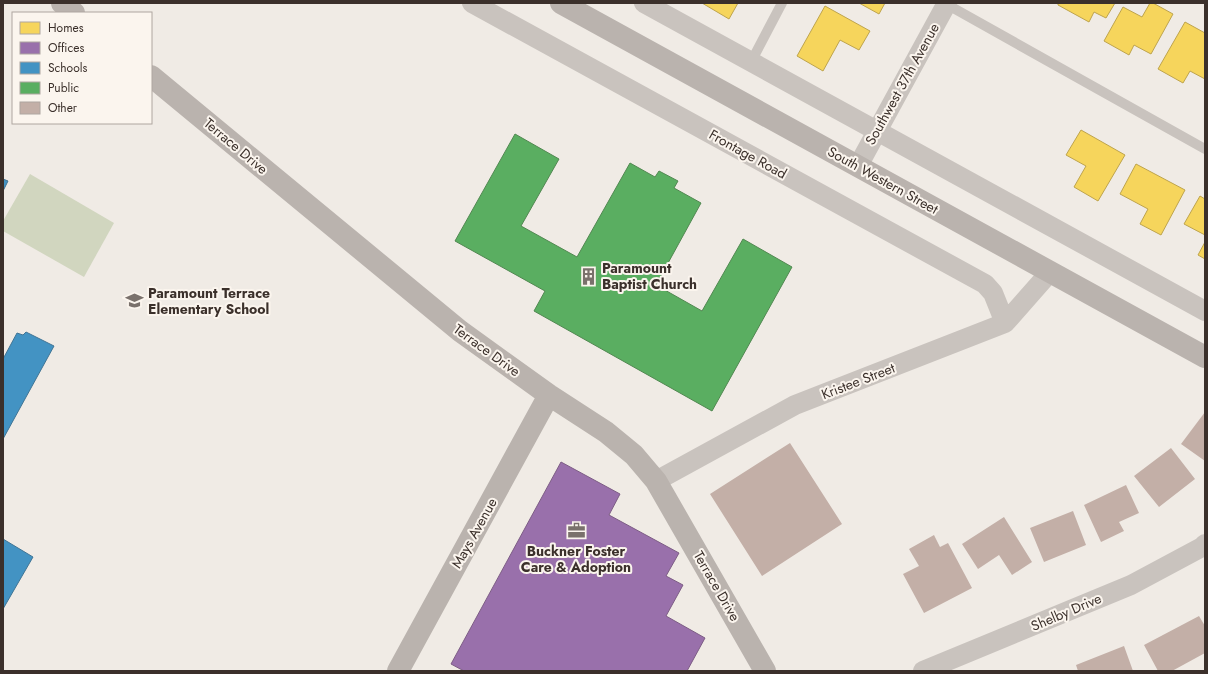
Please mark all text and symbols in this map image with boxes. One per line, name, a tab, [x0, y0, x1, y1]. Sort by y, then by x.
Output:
legend	[12, 12, 152, 124]
text: Homes	[48, 19, 84, 37]
street label: Southwest 37th Avenue	[860, 20, 944, 148]
text: Offices	[48, 39, 84, 57]
text: Schools	[48, 59, 87, 77]
text: Public	[48, 79, 79, 97]
text: Other	[48, 99, 78, 117]
street label: Terrace Drive	[200, 113, 272, 179]
street label: Frontage Road	[706, 124, 790, 184]
street label: South Western Street	[824, 141, 942, 219]
place label: Paramount Baptist Church	[602, 258, 697, 294]
building icon: Paramount Baptist Church	[579, 266, 599, 286]
place label: Paramount Terrace Elementary School	[148, 283, 270, 319]
school or university icon: Paramount Terrace Elementary School	[125, 291, 145, 311]
street label: Terrace Drive	[450, 319, 524, 381]
street label: Kristee Street	[818, 358, 898, 404]
street label: Mays Avenue	[446, 494, 502, 572]
office icon: Buckner Foster Care & Adoption	[566, 521, 586, 541]
place label: Buckner Foster Care & Adoption	[521, 541, 631, 577]
street label: Terrace Drive	[689, 547, 745, 625]
street label: Shelby Drive	[1028, 588, 1104, 636]

